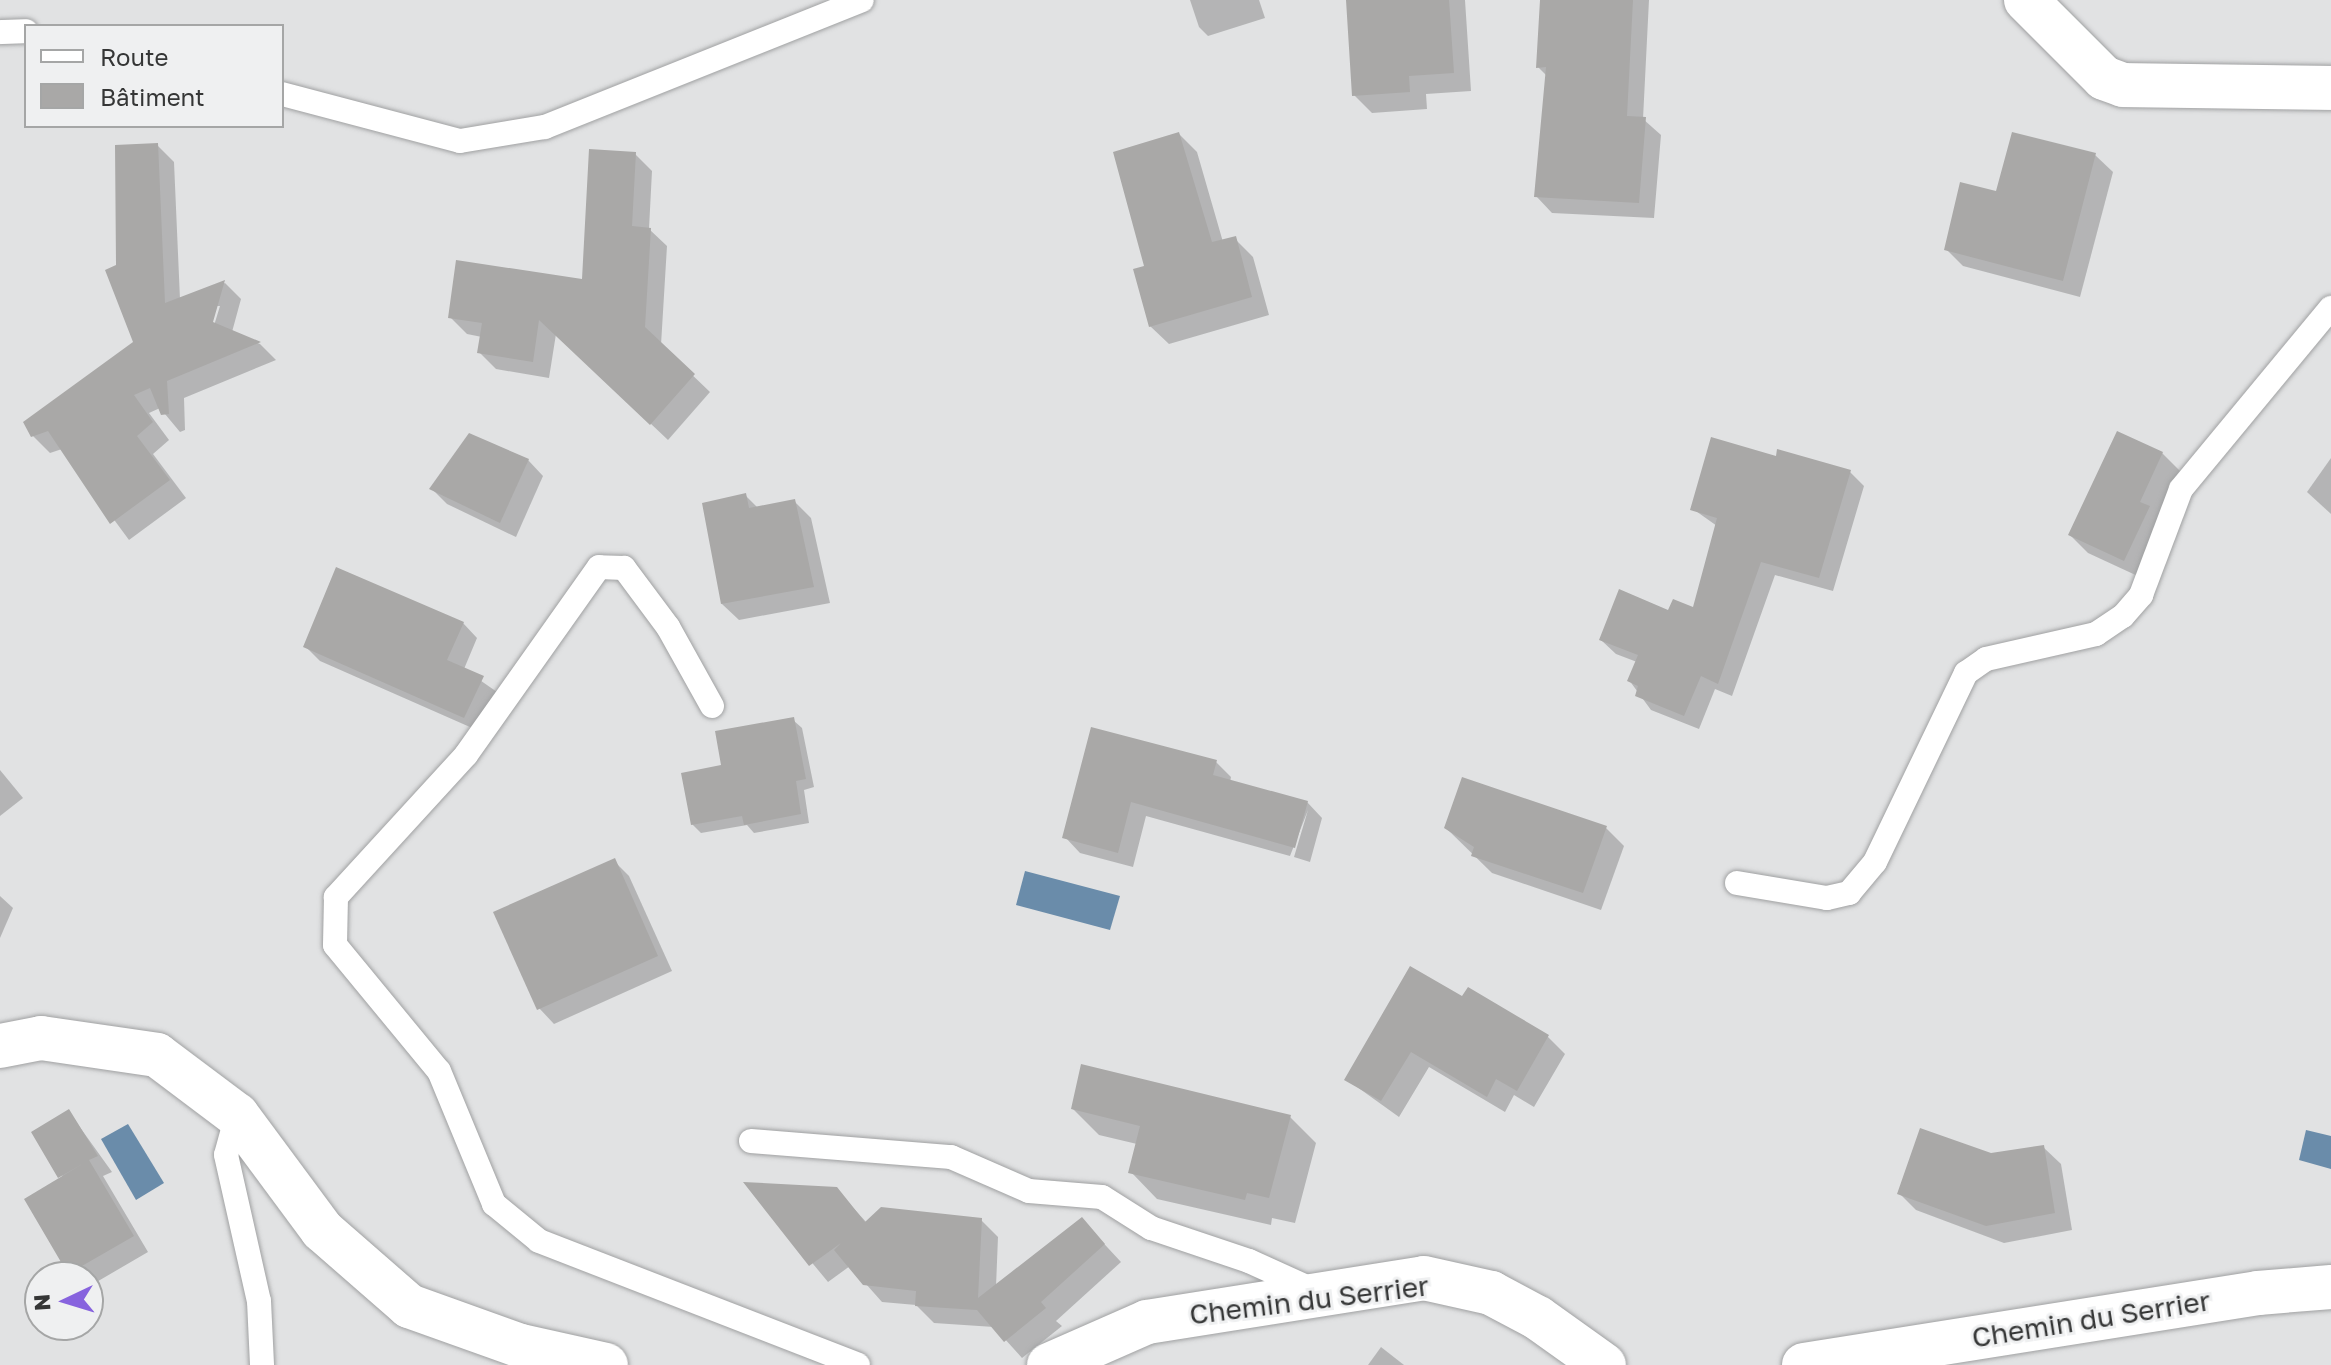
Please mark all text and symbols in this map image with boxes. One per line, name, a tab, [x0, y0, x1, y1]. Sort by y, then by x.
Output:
legend	[24, 24, 284, 128]
text: Route	[100, 42, 169, 71]
text: Bâtiment	[100, 82, 205, 111]
north arrow	[24, 1261, 104, 1341]
street label: Chemin du Serrier	[1187, 1269, 1431, 1331]
street label: Chemin du Serrier	[1969, 1284, 2213, 1354]
text: N	[28, 1293, 56, 1312]

